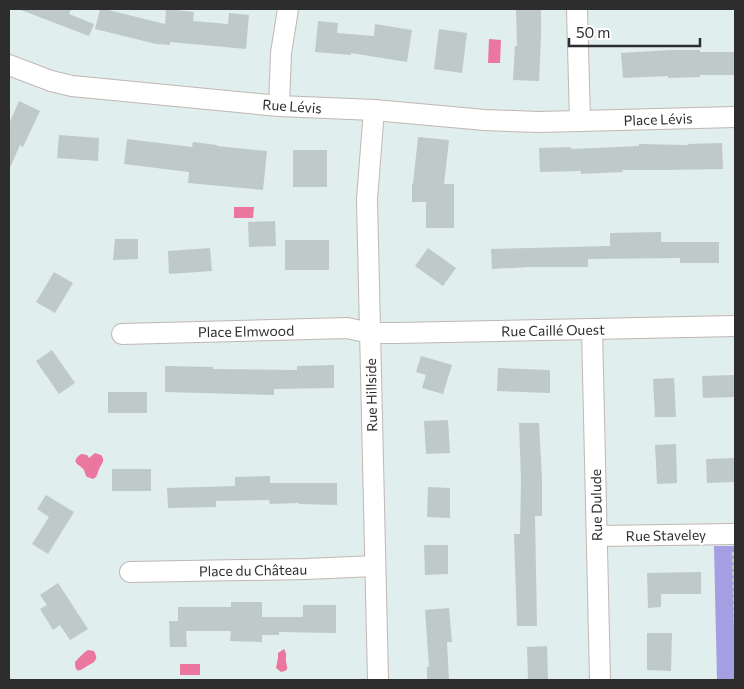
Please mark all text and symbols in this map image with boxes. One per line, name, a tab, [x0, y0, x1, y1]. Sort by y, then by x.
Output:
scale bar	[569, 15, 700, 47]
text: 50 m	[576, 23, 610, 41]
street label: Rue Lévis	[262, 95, 322, 117]
street label: Place Lévis	[623, 109, 693, 129]
street label: Rue Caillé Ouest	[501, 321, 605, 339]
street label: Place Elmwood	[198, 322, 294, 340]
street label: Rue Hillside	[362, 358, 380, 432]
street label: Rue Dulude	[587, 469, 605, 541]
street label: Rue Staveley	[626, 526, 706, 544]
street label: Place du Château	[199, 561, 307, 579]

